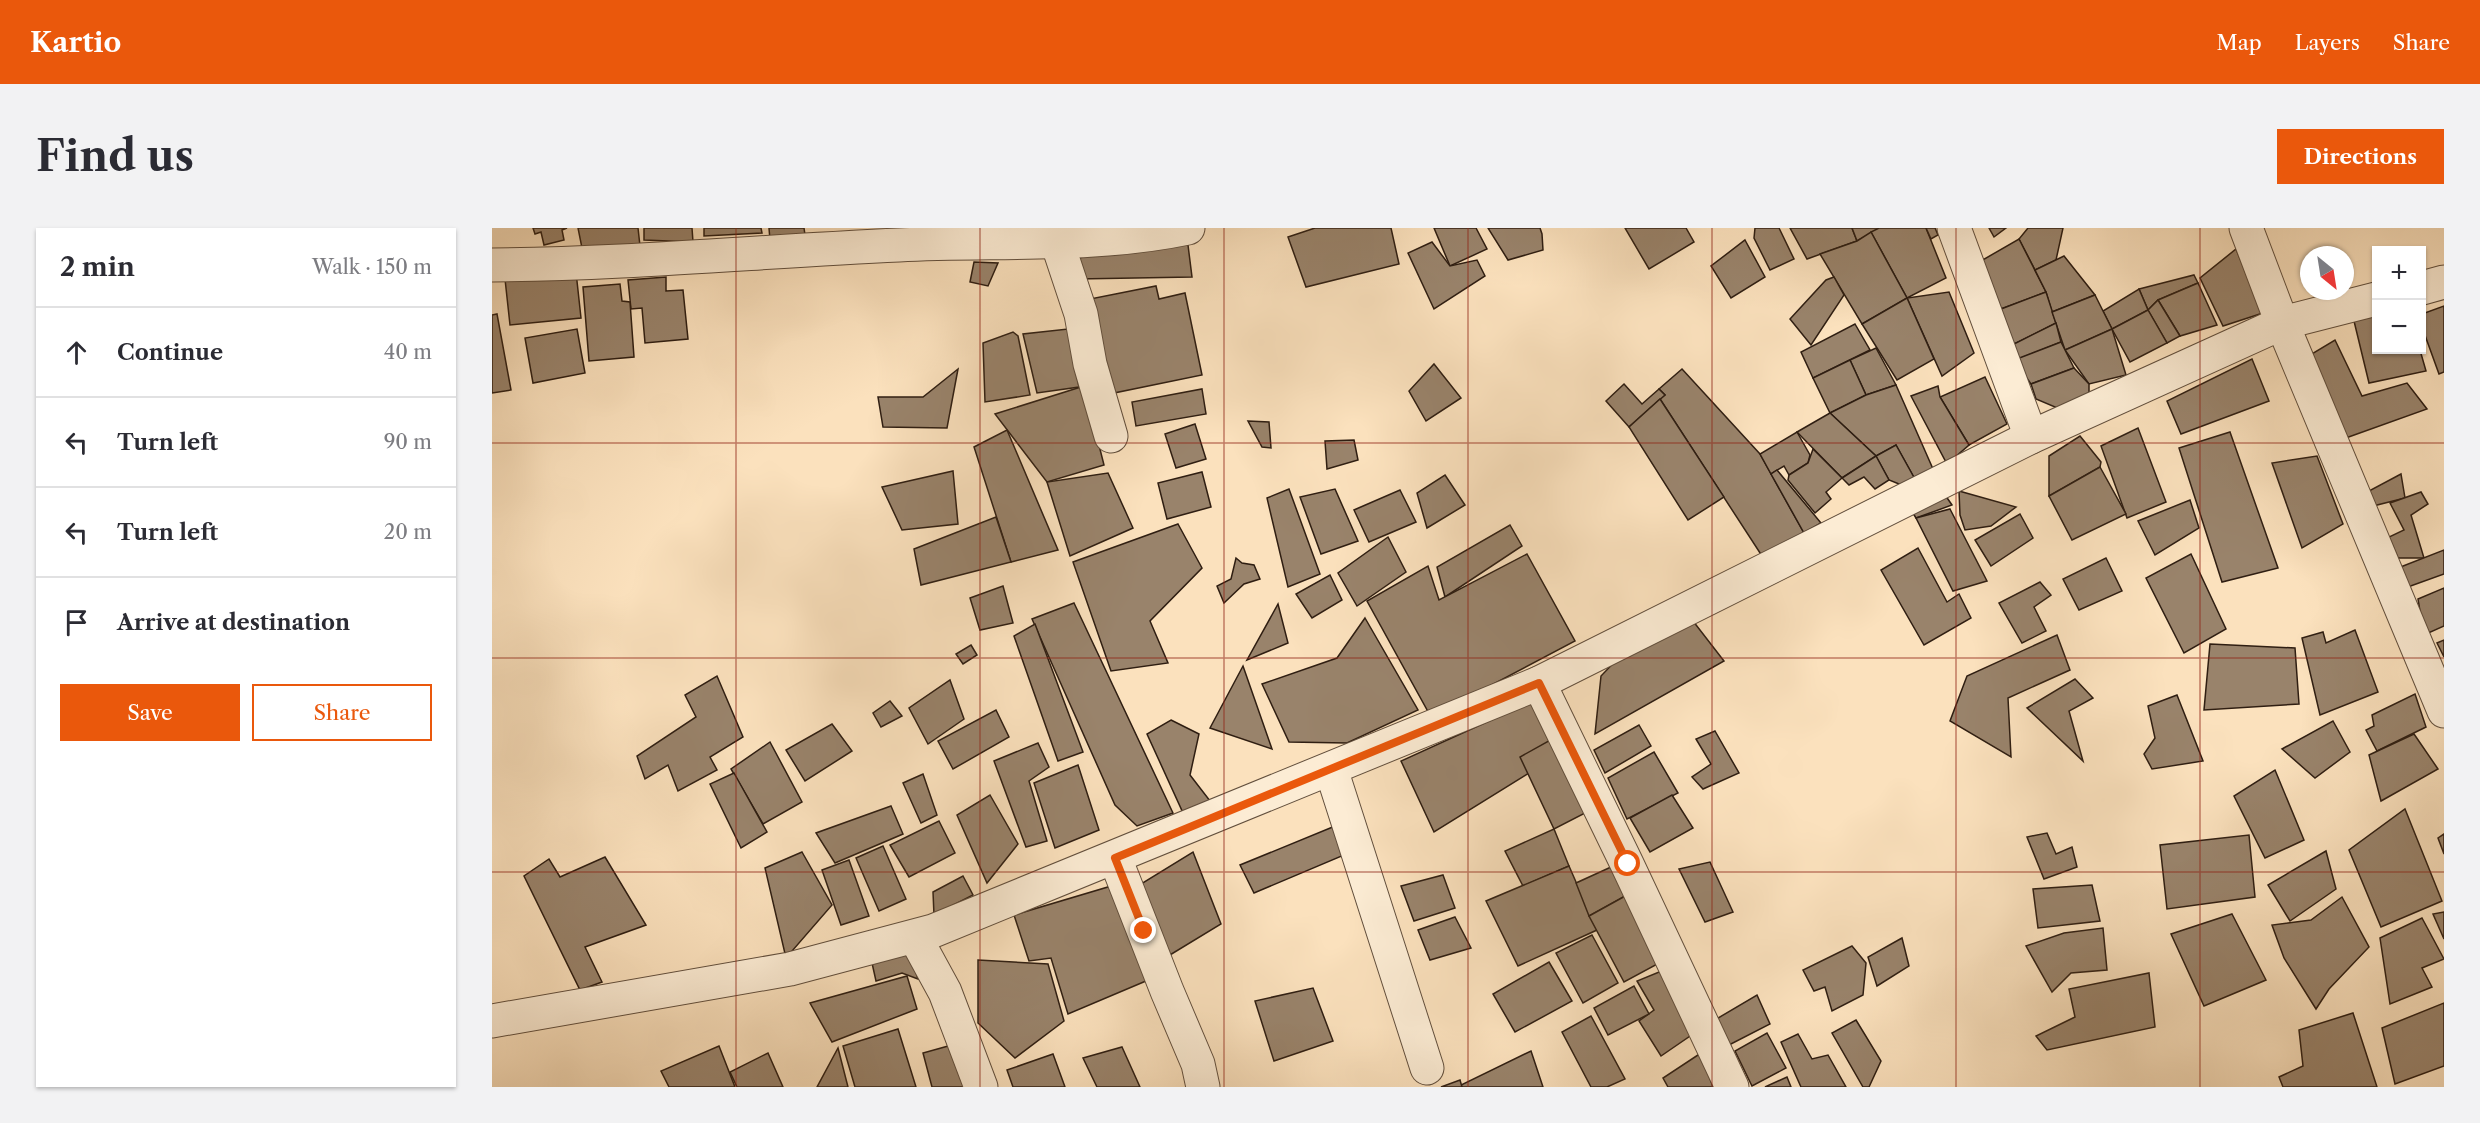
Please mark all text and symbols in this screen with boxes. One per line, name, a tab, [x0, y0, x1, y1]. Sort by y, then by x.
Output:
text: Kartio	[30, 25, 121, 59]
text: Map	[2217, 30, 2262, 55]
text: Layers	[2295, 30, 2360, 55]
text: Share	[2393, 30, 2450, 55]
button: Directions	[2277, 129, 2444, 184]
text: Find us	[36, 130, 194, 182]
north arrow	[2300, 246, 2354, 300]
map controls	[2372, 246, 2426, 354]
button: +	[2372, 246, 2426, 300]
text: 2 min	[60, 251, 135, 283]
text: Walk · 150 m	[312, 255, 432, 279]
button: −	[2372, 300, 2426, 354]
icon: ahead	[60, 336, 93, 369]
text: Continue	[117, 339, 223, 366]
text: 40 m	[384, 340, 432, 364]
icon: left	[60, 426, 93, 459]
text: Turn left	[117, 429, 218, 456]
text: 90 m	[384, 430, 432, 454]
icon: left	[60, 516, 93, 549]
text: Turn left	[117, 519, 218, 546]
text: 20 m	[384, 520, 432, 544]
icon: arrive	[60, 606, 93, 639]
text: Arrive at destination	[117, 609, 350, 636]
button: Save	[60, 684, 240, 741]
button: Share	[252, 684, 432, 741]
route start	[1614, 850, 1640, 876]
route end	[1130, 917, 1156, 943]

